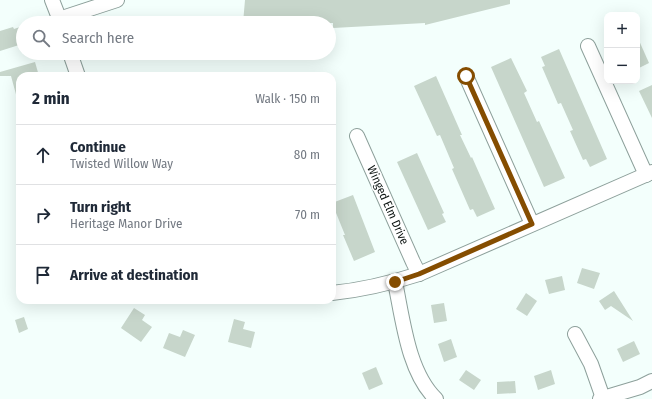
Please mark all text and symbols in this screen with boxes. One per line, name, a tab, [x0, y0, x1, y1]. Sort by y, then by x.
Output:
map controls	[604, 12, 640, 84]
button: +	[604, 12, 640, 48]
search box	[16, 16, 336, 60]
icon: search	[30, 27, 52, 49]
text: Search here	[62, 29, 134, 47]
button: −	[604, 48, 640, 84]
route start	[457, 67, 475, 85]
text: 2 min	[32, 88, 70, 109]
text: Walk · 150 m	[255, 91, 320, 106]
text: Continue	[70, 138, 126, 156]
icon: ahead	[32, 144, 54, 166]
text: 80 m	[294, 147, 320, 162]
text: Twisted Willow Way	[70, 156, 173, 171]
street label: Winged Elm Drive	[364, 163, 412, 247]
text: Turn right	[70, 198, 131, 216]
icon: right	[32, 204, 54, 226]
text: 70 m	[295, 207, 320, 222]
text: Heritage Manor Drive	[70, 216, 182, 231]
icon: arrive	[32, 264, 54, 286]
text: Arrive at destination	[70, 266, 198, 284]
route end	[386, 273, 404, 291]

